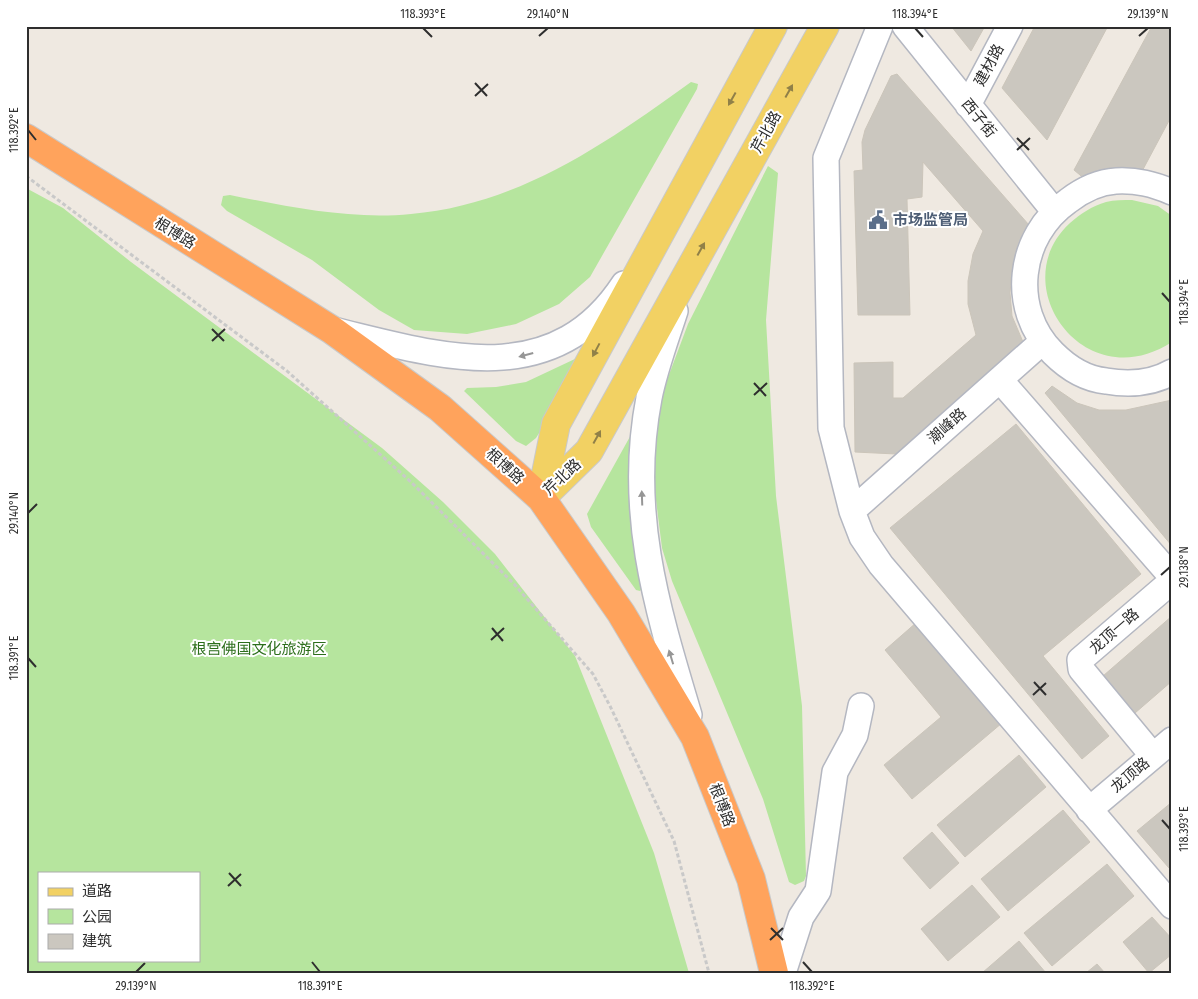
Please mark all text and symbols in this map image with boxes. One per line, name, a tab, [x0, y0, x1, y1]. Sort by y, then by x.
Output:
text: 118.393°E	[400, 7, 446, 21]
text: 29.140°N	[527, 7, 569, 21]
text: 118.394°E	[892, 7, 938, 21]
text: 29.139°N	[1127, 7, 1169, 21]
street label: 建材路	[970, 41, 1008, 89]
one-way arrow	[784, 85, 793, 98]
one-way arrow	[728, 92, 736, 107]
street label: 西子街	[958, 95, 1000, 141]
text: 118.392°E	[7, 107, 21, 153]
street label: 芹北路	[747, 108, 785, 156]
public building icon: 市场监管局	[867, 209, 889, 231]
place label: 市场监管局	[893, 211, 968, 229]
street label: 根博路	[151, 213, 199, 253]
one-way arrow	[697, 242, 706, 255]
text: 118.394°E	[1177, 279, 1191, 325]
one-way arrow	[592, 342, 600, 357]
one-way arrow	[519, 351, 534, 359]
street label: 潮峰路	[924, 404, 970, 448]
one-way arrow	[593, 429, 601, 444]
street label: 根博路	[482, 444, 528, 488]
street label: 芹北路	[539, 455, 585, 499]
one-way arrow	[638, 489, 646, 505]
text: 29.140°N	[7, 492, 21, 534]
text: 29.138°N	[1177, 546, 1191, 588]
street label: 龙顶一路	[1085, 605, 1143, 657]
text: 118.391°E	[7, 635, 21, 680]
park label: 根宫佛国文化旅游区	[191, 640, 327, 658]
one-way arrow	[667, 649, 675, 664]
street label: 龙顶路	[1107, 754, 1153, 796]
street label: 根博路	[706, 781, 738, 829]
text: 118.393°E	[1177, 806, 1191, 852]
legend	[38, 872, 200, 962]
text: 道路	[82, 882, 112, 900]
text: 公园	[82, 908, 112, 926]
text: 建筑	[82, 932, 112, 950]
text: 29.139°N	[115, 979, 157, 993]
text: 118.391°E	[298, 979, 343, 993]
text: 118.392°E	[789, 979, 835, 993]

